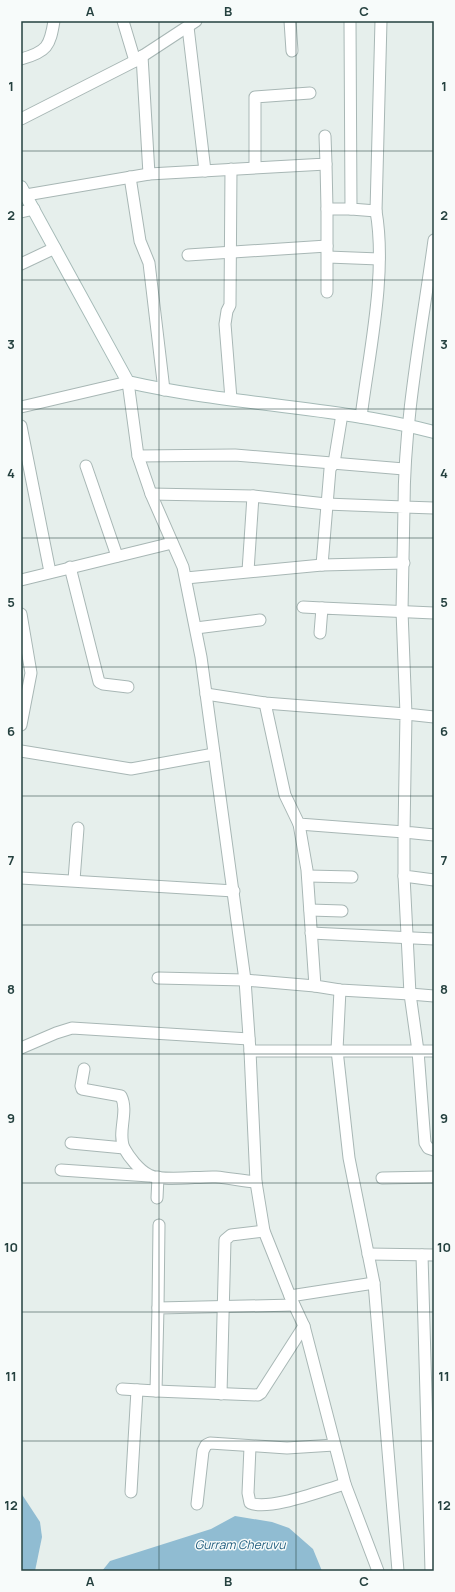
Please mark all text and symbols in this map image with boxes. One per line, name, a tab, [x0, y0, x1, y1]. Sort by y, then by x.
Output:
text: A	[86, 2, 95, 20]
text: B	[224, 2, 232, 20]
text: C	[359, 2, 369, 20]
text: 1	[8, 77, 14, 95]
text: 1	[441, 77, 447, 95]
text: 2	[7, 206, 15, 224]
text: 2	[440, 206, 448, 224]
text: 3	[7, 335, 15, 353]
text: 3	[440, 335, 448, 353]
text: 4	[7, 464, 15, 482]
text: 4	[440, 464, 448, 482]
text: 5	[7, 593, 15, 611]
text: 5	[440, 593, 448, 611]
text: 6	[7, 722, 15, 740]
text: 6	[440, 722, 448, 740]
text: 7	[8, 851, 15, 869]
text: 7	[441, 851, 448, 869]
text: 8	[7, 980, 15, 998]
text: 8	[440, 980, 448, 998]
text: 9	[7, 1109, 15, 1127]
text: 9	[440, 1109, 448, 1127]
text: 10	[4, 1238, 18, 1256]
text: 10	[437, 1238, 451, 1256]
text: 11	[5, 1367, 17, 1385]
text: 11	[438, 1367, 450, 1385]
text: 12	[4, 1496, 18, 1514]
text: 12	[437, 1496, 451, 1514]
water label: Gurram Cheruvu	[195, 1536, 286, 1553]
text: A	[86, 1572, 95, 1590]
text: B	[224, 1572, 232, 1590]
text: C	[359, 1572, 369, 1590]

